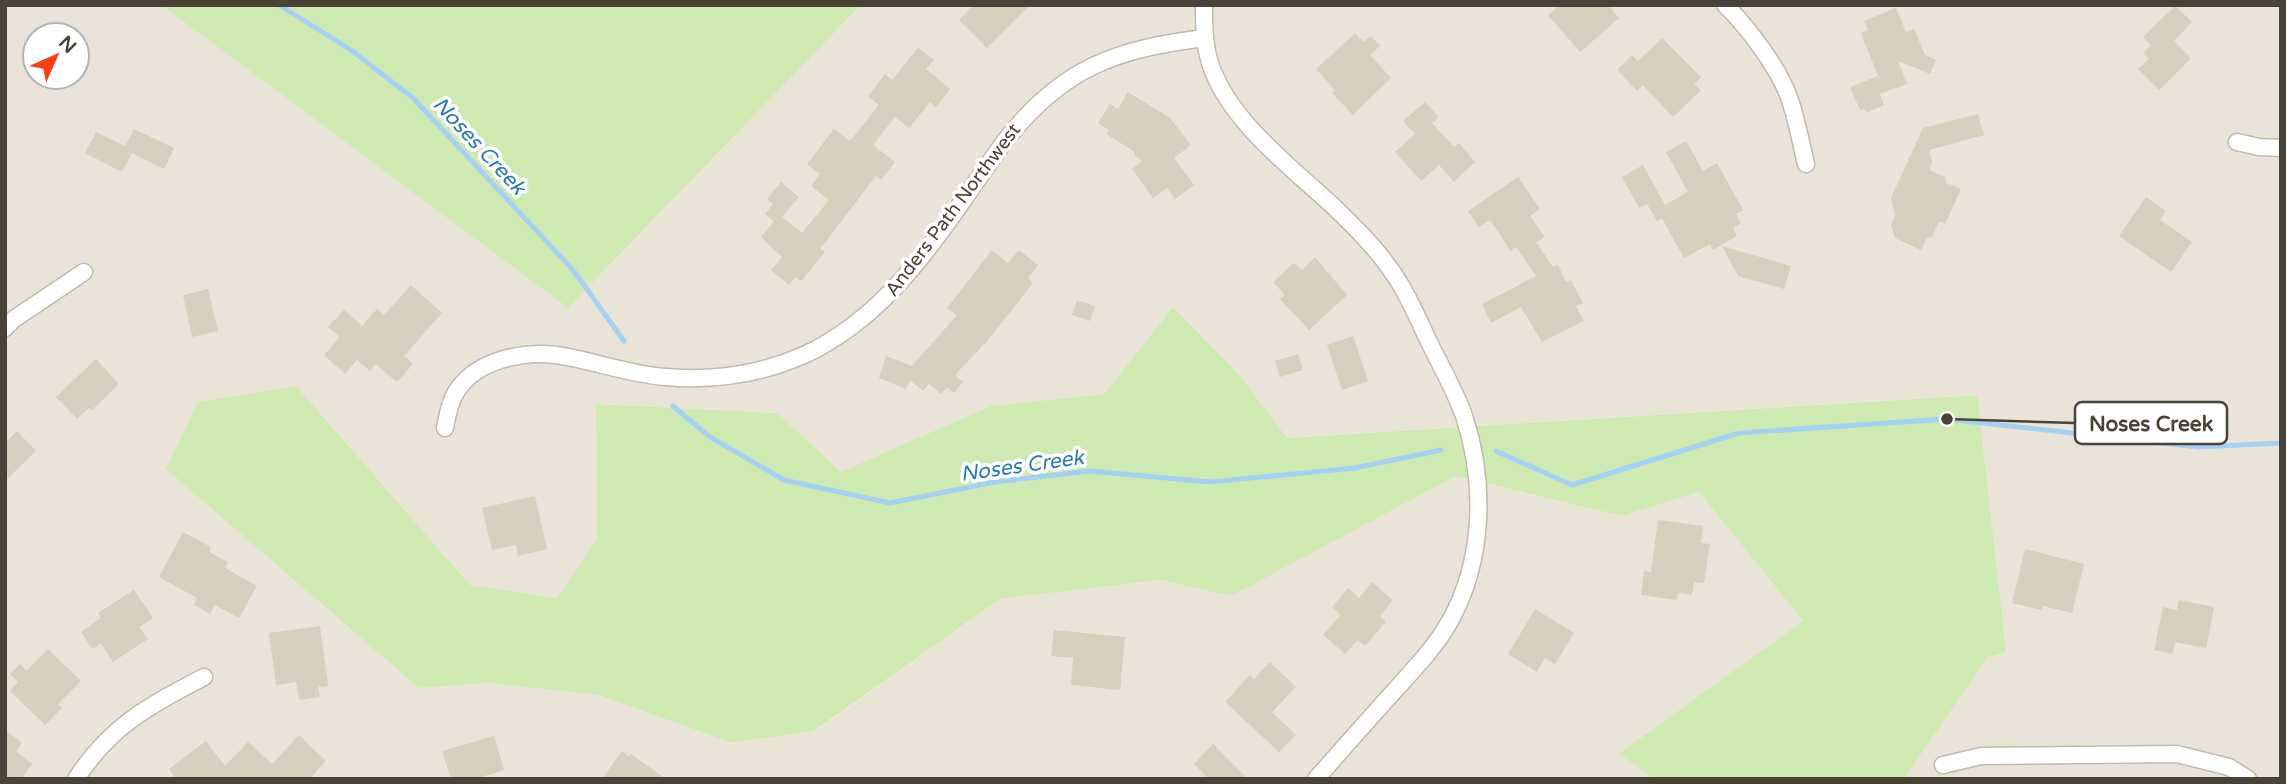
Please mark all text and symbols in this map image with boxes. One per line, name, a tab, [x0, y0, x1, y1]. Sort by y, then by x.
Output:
north arrow	[21, 21, 91, 91]
text: N	[54, 32, 80, 58]
water label: Noses Creek	[427, 92, 532, 201]
street label: Anders Path Northwest	[881, 119, 1025, 301]
callout: Noses Creek	[2075, 402, 2227, 444]
text: Noses Creek	[2089, 412, 2214, 437]
water label: Noses Creek	[959, 445, 1087, 487]

